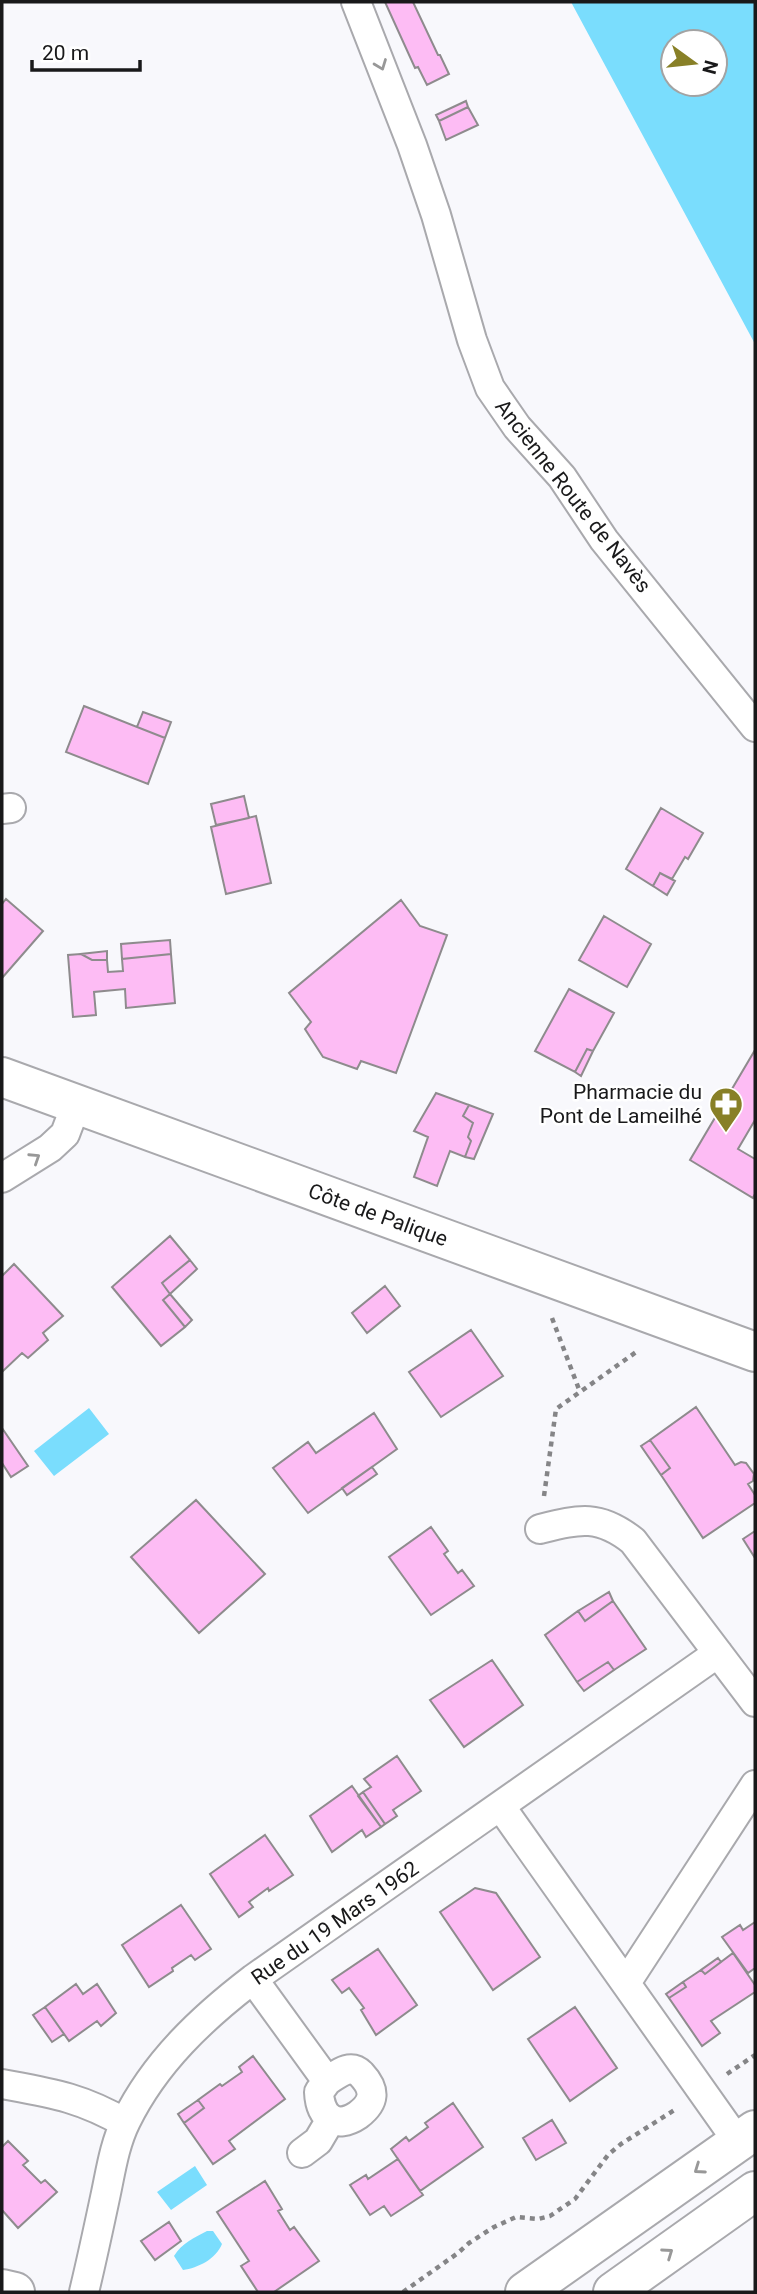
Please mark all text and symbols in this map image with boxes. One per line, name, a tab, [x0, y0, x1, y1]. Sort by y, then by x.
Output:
scale bar	[32, 28, 140, 72]
north arrow	[659, 28, 729, 98]
text: 20 m	[42, 41, 89, 65]
text: N	[697, 58, 723, 77]
one-way arrow	[373, 59, 387, 71]
street label: Ancienne Route de Navès	[490, 395, 656, 597]
place label: Pharmacie du Pont de Lameilhé	[540, 1080, 702, 1128]
pharmacy icon: Pharmacie du Pont de Lameilhé	[707, 1085, 745, 1134]
one-way arrow	[27, 1153, 40, 1166]
street label: Côte de Palique	[305, 1179, 451, 1251]
street label: Rue du 19 Mars 1962	[247, 1856, 423, 1990]
one-way arrow	[694, 2161, 707, 2173]
one-way arrow	[660, 2249, 673, 2261]

